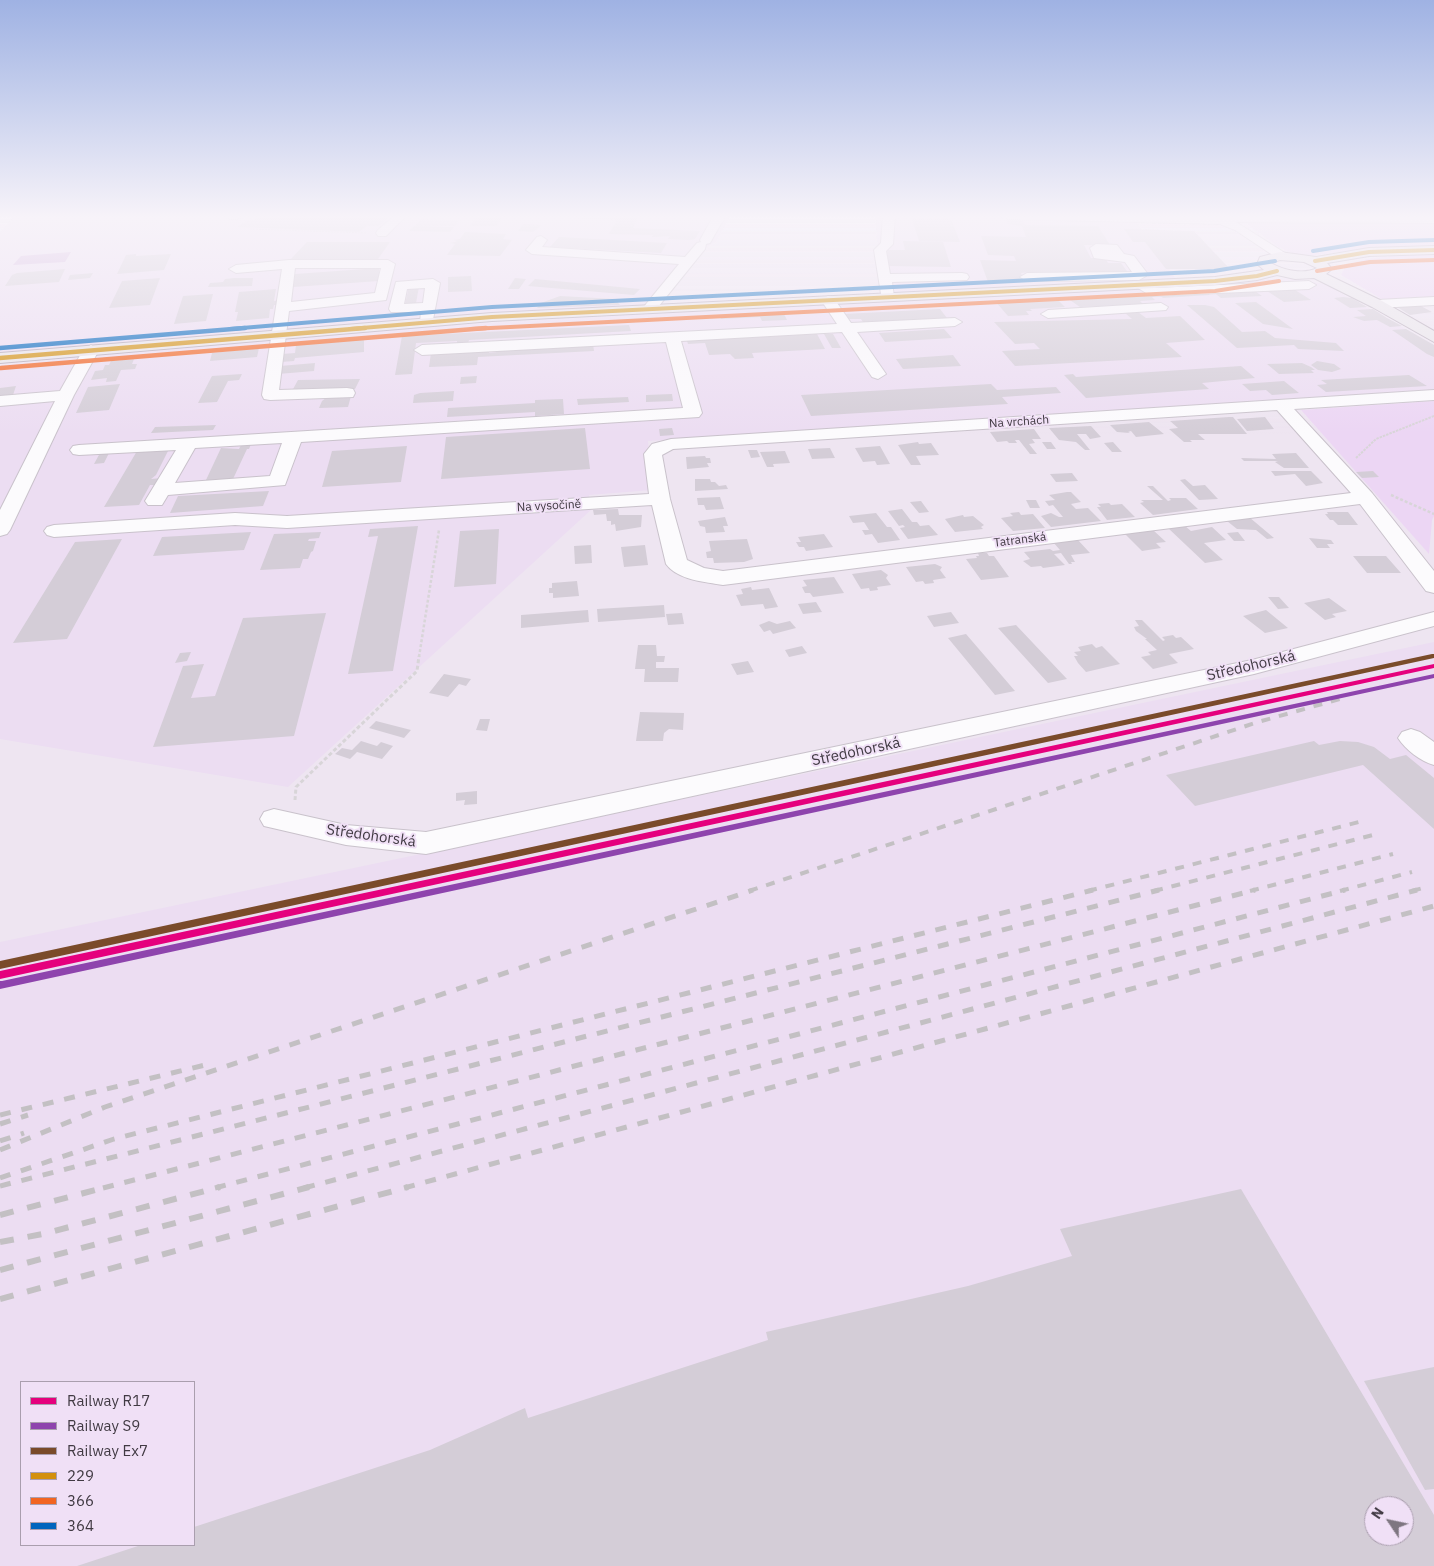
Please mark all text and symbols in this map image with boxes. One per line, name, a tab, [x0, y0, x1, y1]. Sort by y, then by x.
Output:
street label: Na vrchách	[989, 413, 1049, 431]
street label: Na vysočině	[516, 497, 582, 515]
street label: Tatranská	[993, 530, 1047, 550]
street label: Středohorská	[1205, 647, 1297, 685]
street label: Středohorská	[810, 734, 902, 770]
street label: Středohorská	[325, 821, 417, 851]
legend	[20, 1381, 195, 1546]
text: Railway R17	[67, 1391, 150, 1410]
text: Railway S9	[67, 1416, 140, 1435]
text: Railway Ex7	[67, 1441, 148, 1460]
text: 229	[67, 1466, 94, 1485]
text: 366	[67, 1491, 94, 1510]
north arrow	[1364, 1496, 1414, 1546]
text: N	[1367, 1504, 1388, 1522]
text: 364	[67, 1516, 94, 1535]

